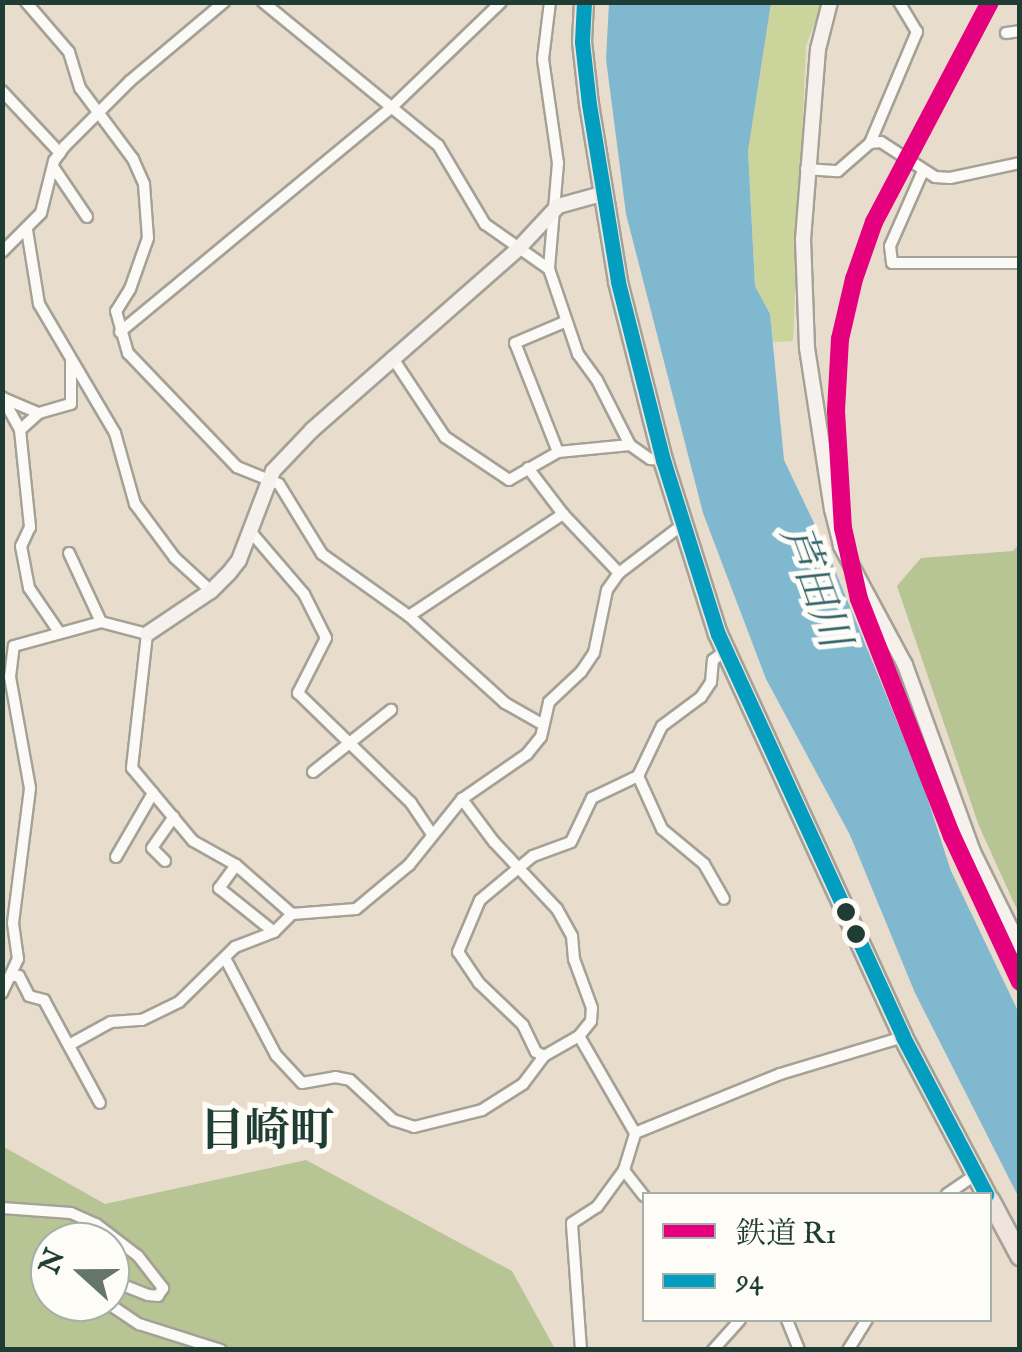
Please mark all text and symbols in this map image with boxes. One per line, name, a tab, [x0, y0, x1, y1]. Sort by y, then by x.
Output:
water label: 芦田川	[768, 519, 858, 655]
unlabelled marker	[836, 902, 856, 922]
unlabelled marker	[846, 924, 866, 944]
district label: 目崎町	[200, 1106, 334, 1160]
legend	[642, 1192, 992, 1322]
text: 鉄道 R1	[736, 1216, 836, 1254]
north arrow	[30, 1222, 130, 1322]
text: N	[33, 1244, 74, 1279]
text: 94	[736, 1262, 764, 1300]

